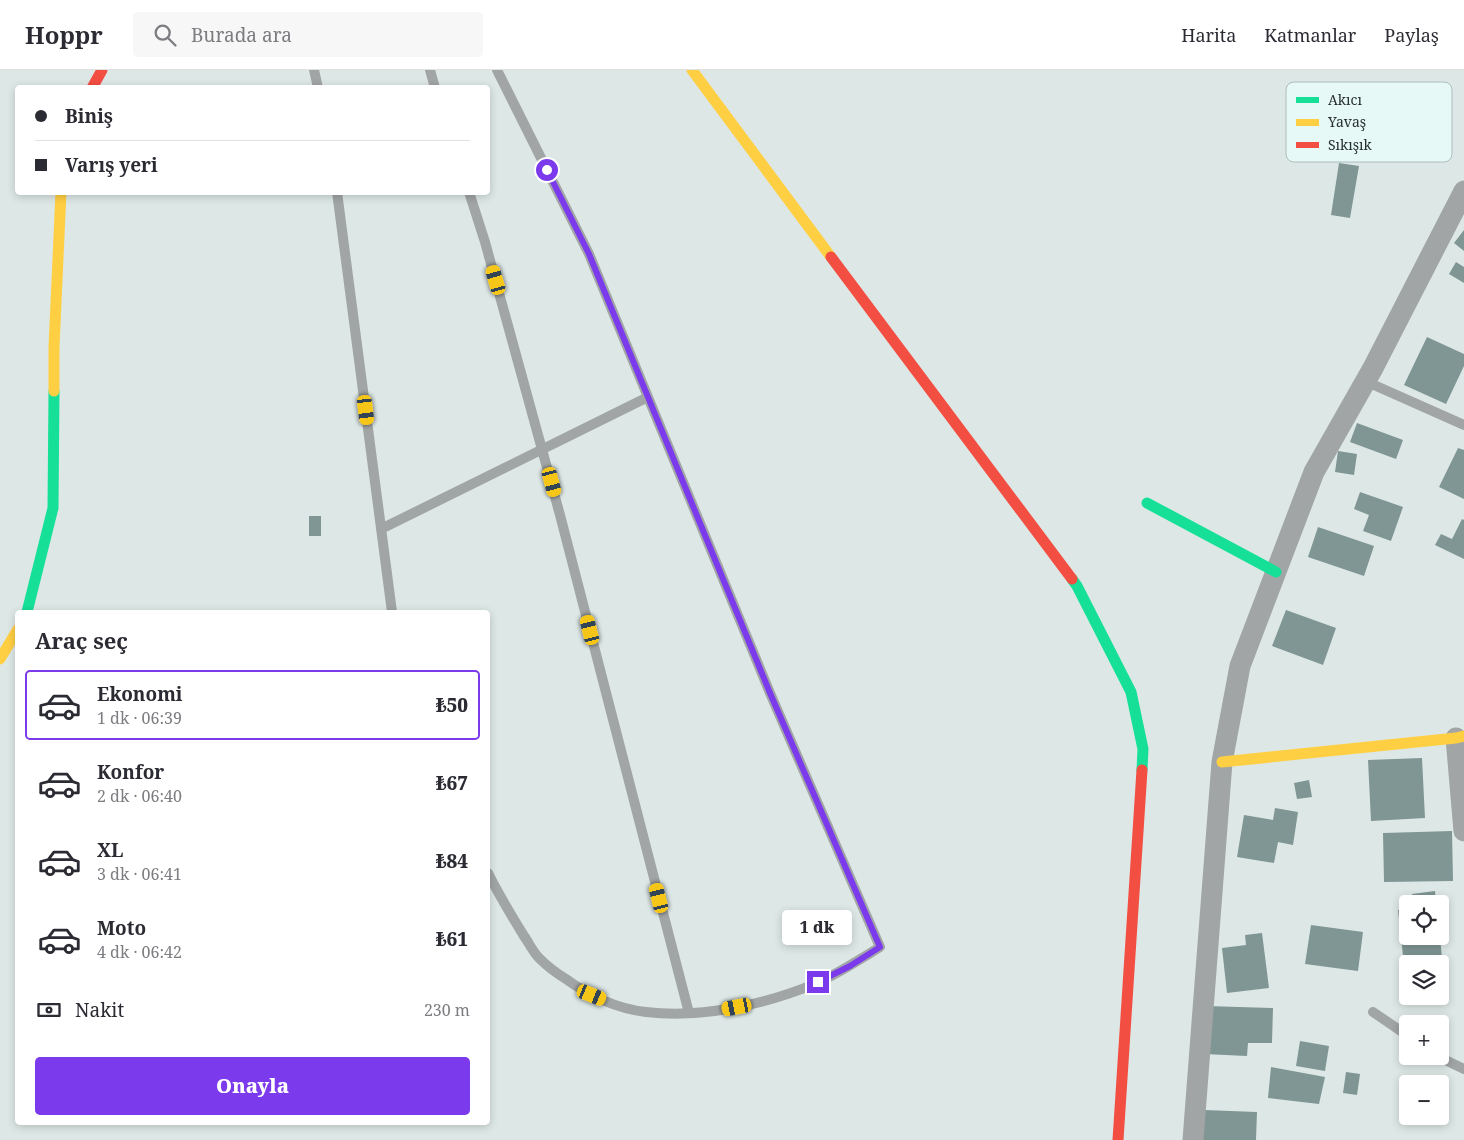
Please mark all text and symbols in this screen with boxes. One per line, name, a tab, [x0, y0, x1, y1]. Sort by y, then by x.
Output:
search box	[133, 12, 483, 57]
text: Hoppr	[25, 18, 103, 51]
icon: search	[151, 21, 179, 49]
text: Burada ara	[191, 22, 292, 48]
text: Harita	[1181, 23, 1236, 47]
text: Katmanlar	[1264, 23, 1356, 47]
text: Paylaş	[1384, 23, 1439, 47]
legend	[1286, 82, 1452, 162]
text: Akıcı	[1328, 90, 1362, 109]
text: Biniş	[65, 103, 113, 129]
text: Yavaş	[1327, 112, 1366, 131]
text: Sıkışık	[1328, 135, 1373, 154]
text: Varış yeri	[65, 152, 158, 178]
route start	[536, 159, 558, 181]
car	[484, 264, 507, 296]
car	[356, 394, 375, 426]
car	[540, 466, 563, 498]
car	[579, 614, 600, 646]
text: Araç seç	[35, 625, 128, 655]
text: Ekonomi	[97, 681, 183, 707]
icon: car	[37, 683, 82, 728]
text: ₺50	[436, 692, 468, 718]
text: 1 dk · 06:39	[97, 707, 182, 729]
text: Konfor	[97, 759, 164, 785]
icon: car	[37, 761, 82, 806]
text: ₺67	[436, 770, 468, 796]
text: 2 dk · 06:40	[97, 785, 182, 807]
text: XL	[97, 837, 123, 863]
icon: car	[37, 839, 82, 884]
text: ₺84	[436, 848, 468, 874]
text: 3 dk · 06:41	[97, 863, 182, 885]
car	[648, 882, 669, 914]
map controls	[1399, 895, 1449, 1125]
button: locate	[1399, 895, 1449, 945]
callout: 1 dk	[783, 910, 853, 944]
text: Moto	[97, 915, 146, 941]
text: 1 dk	[800, 916, 834, 938]
icon: car	[37, 917, 82, 962]
text: ₺61	[436, 926, 468, 952]
text: 4 dk · 06:42	[97, 941, 182, 963]
button: layers	[1399, 955, 1449, 1005]
route end	[807, 971, 829, 993]
car	[575, 982, 608, 1008]
icon: cash	[35, 996, 63, 1024]
text: Nakit	[75, 997, 124, 1023]
car	[720, 997, 753, 1017]
text: 230 m	[424, 999, 470, 1021]
button: +	[1399, 1015, 1449, 1065]
button: Onayla	[35, 1057, 470, 1115]
button: −	[1399, 1075, 1449, 1125]

